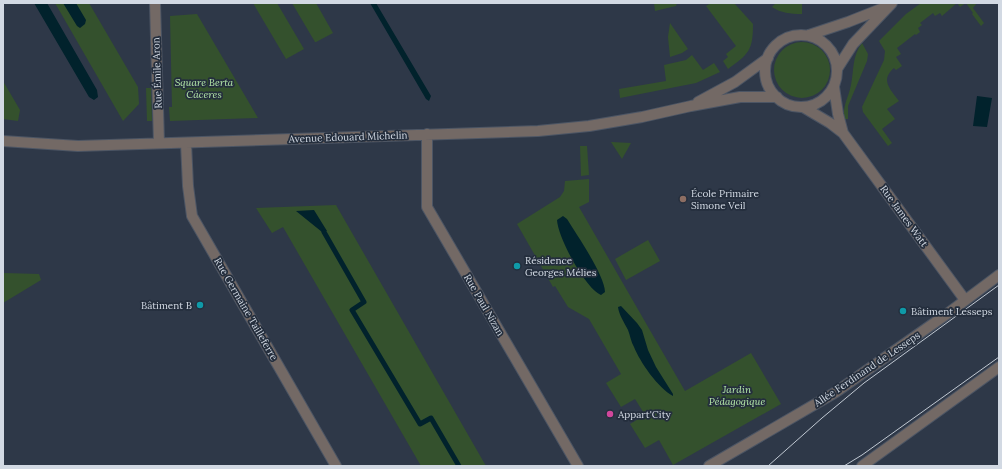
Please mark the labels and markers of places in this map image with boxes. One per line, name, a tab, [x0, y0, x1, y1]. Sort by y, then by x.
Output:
place label: École Primaire Simone Veil	[691, 187, 759, 212]
marker: École Primaire Simone Veil	[678, 194, 688, 204]
place label: Résidence Georges Mélies	[525, 254, 597, 279]
marker: Résidence Georges Mélies	[512, 261, 522, 271]
place label: Bâtiment B	[141, 299, 192, 312]
marker: Bâtiment B	[195, 300, 205, 310]
place label: Bâtiment Lesseps	[911, 305, 993, 318]
marker: Bâtiment Lesseps	[898, 306, 908, 316]
place label: Appart'City	[617, 408, 672, 421]
marker: Appart'City	[605, 409, 615, 419]

